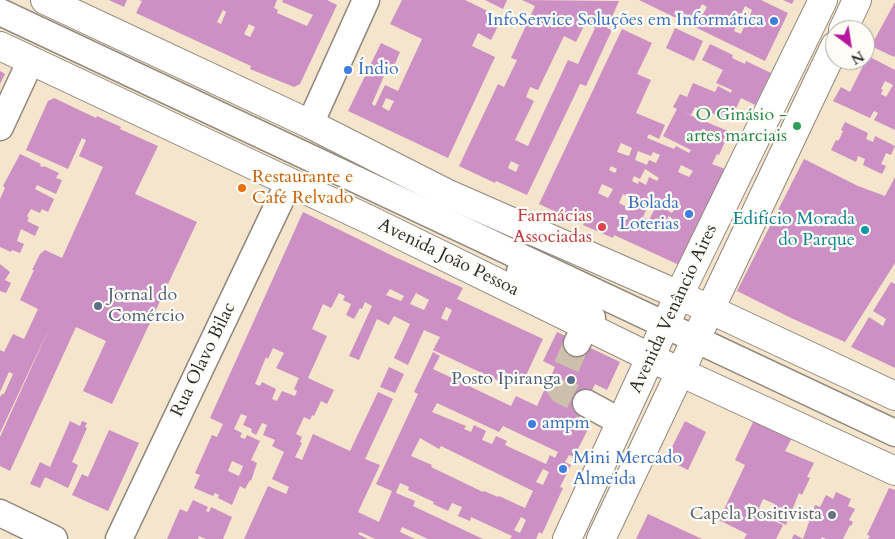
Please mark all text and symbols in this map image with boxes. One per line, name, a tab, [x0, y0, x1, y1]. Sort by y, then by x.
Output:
place label: InfoService Soluções em Informática	[487, 10, 764, 32]
marker: InfoService Soluções em Informática	[768, 15, 780, 27]
north arrow	[825, 20, 875, 70]
text: N	[847, 46, 868, 69]
place label: Índio	[358, 59, 399, 81]
marker: Índio	[342, 64, 354, 76]
place label: O Ginásio - artes marciais	[686, 105, 787, 148]
marker: O Ginásio - artes marciais	[791, 120, 803, 132]
place label: Restaurante e Café Relvado	[252, 167, 353, 210]
marker: Restaurante e Café Relvado	[236, 182, 248, 194]
place label: Bolada Loterias	[619, 193, 679, 235]
place label: Farmácias Associadas	[513, 206, 592, 248]
marker: Bolada Loterias	[683, 208, 695, 220]
place label: Edifício Morada do Parque	[732, 209, 855, 252]
street label: Avenida João Pessoa	[374, 215, 522, 301]
marker: Farmácias Associadas	[596, 221, 608, 233]
street label: Avenida Venâncio Aires	[625, 221, 723, 397]
marker: Edifício Morada do Parque	[859, 224, 871, 236]
place label: Jornal do Comércio	[108, 285, 184, 328]
street label: Rua Olavo Bilac	[167, 299, 241, 421]
marker: Jornal do Comércio	[92, 300, 104, 312]
place label: Posto Ipiranga	[451, 369, 561, 391]
marker: Posto Ipiranga	[565, 374, 577, 386]
place label: ampm	[542, 413, 590, 435]
marker: ampm	[526, 418, 538, 430]
place label: Mini Mercado Almeida	[573, 448, 682, 490]
marker: Mini Mercado Almeida	[557, 463, 569, 475]
place label: Capela Positivista	[690, 504, 822, 526]
marker: Capela Positivista	[826, 509, 838, 521]

